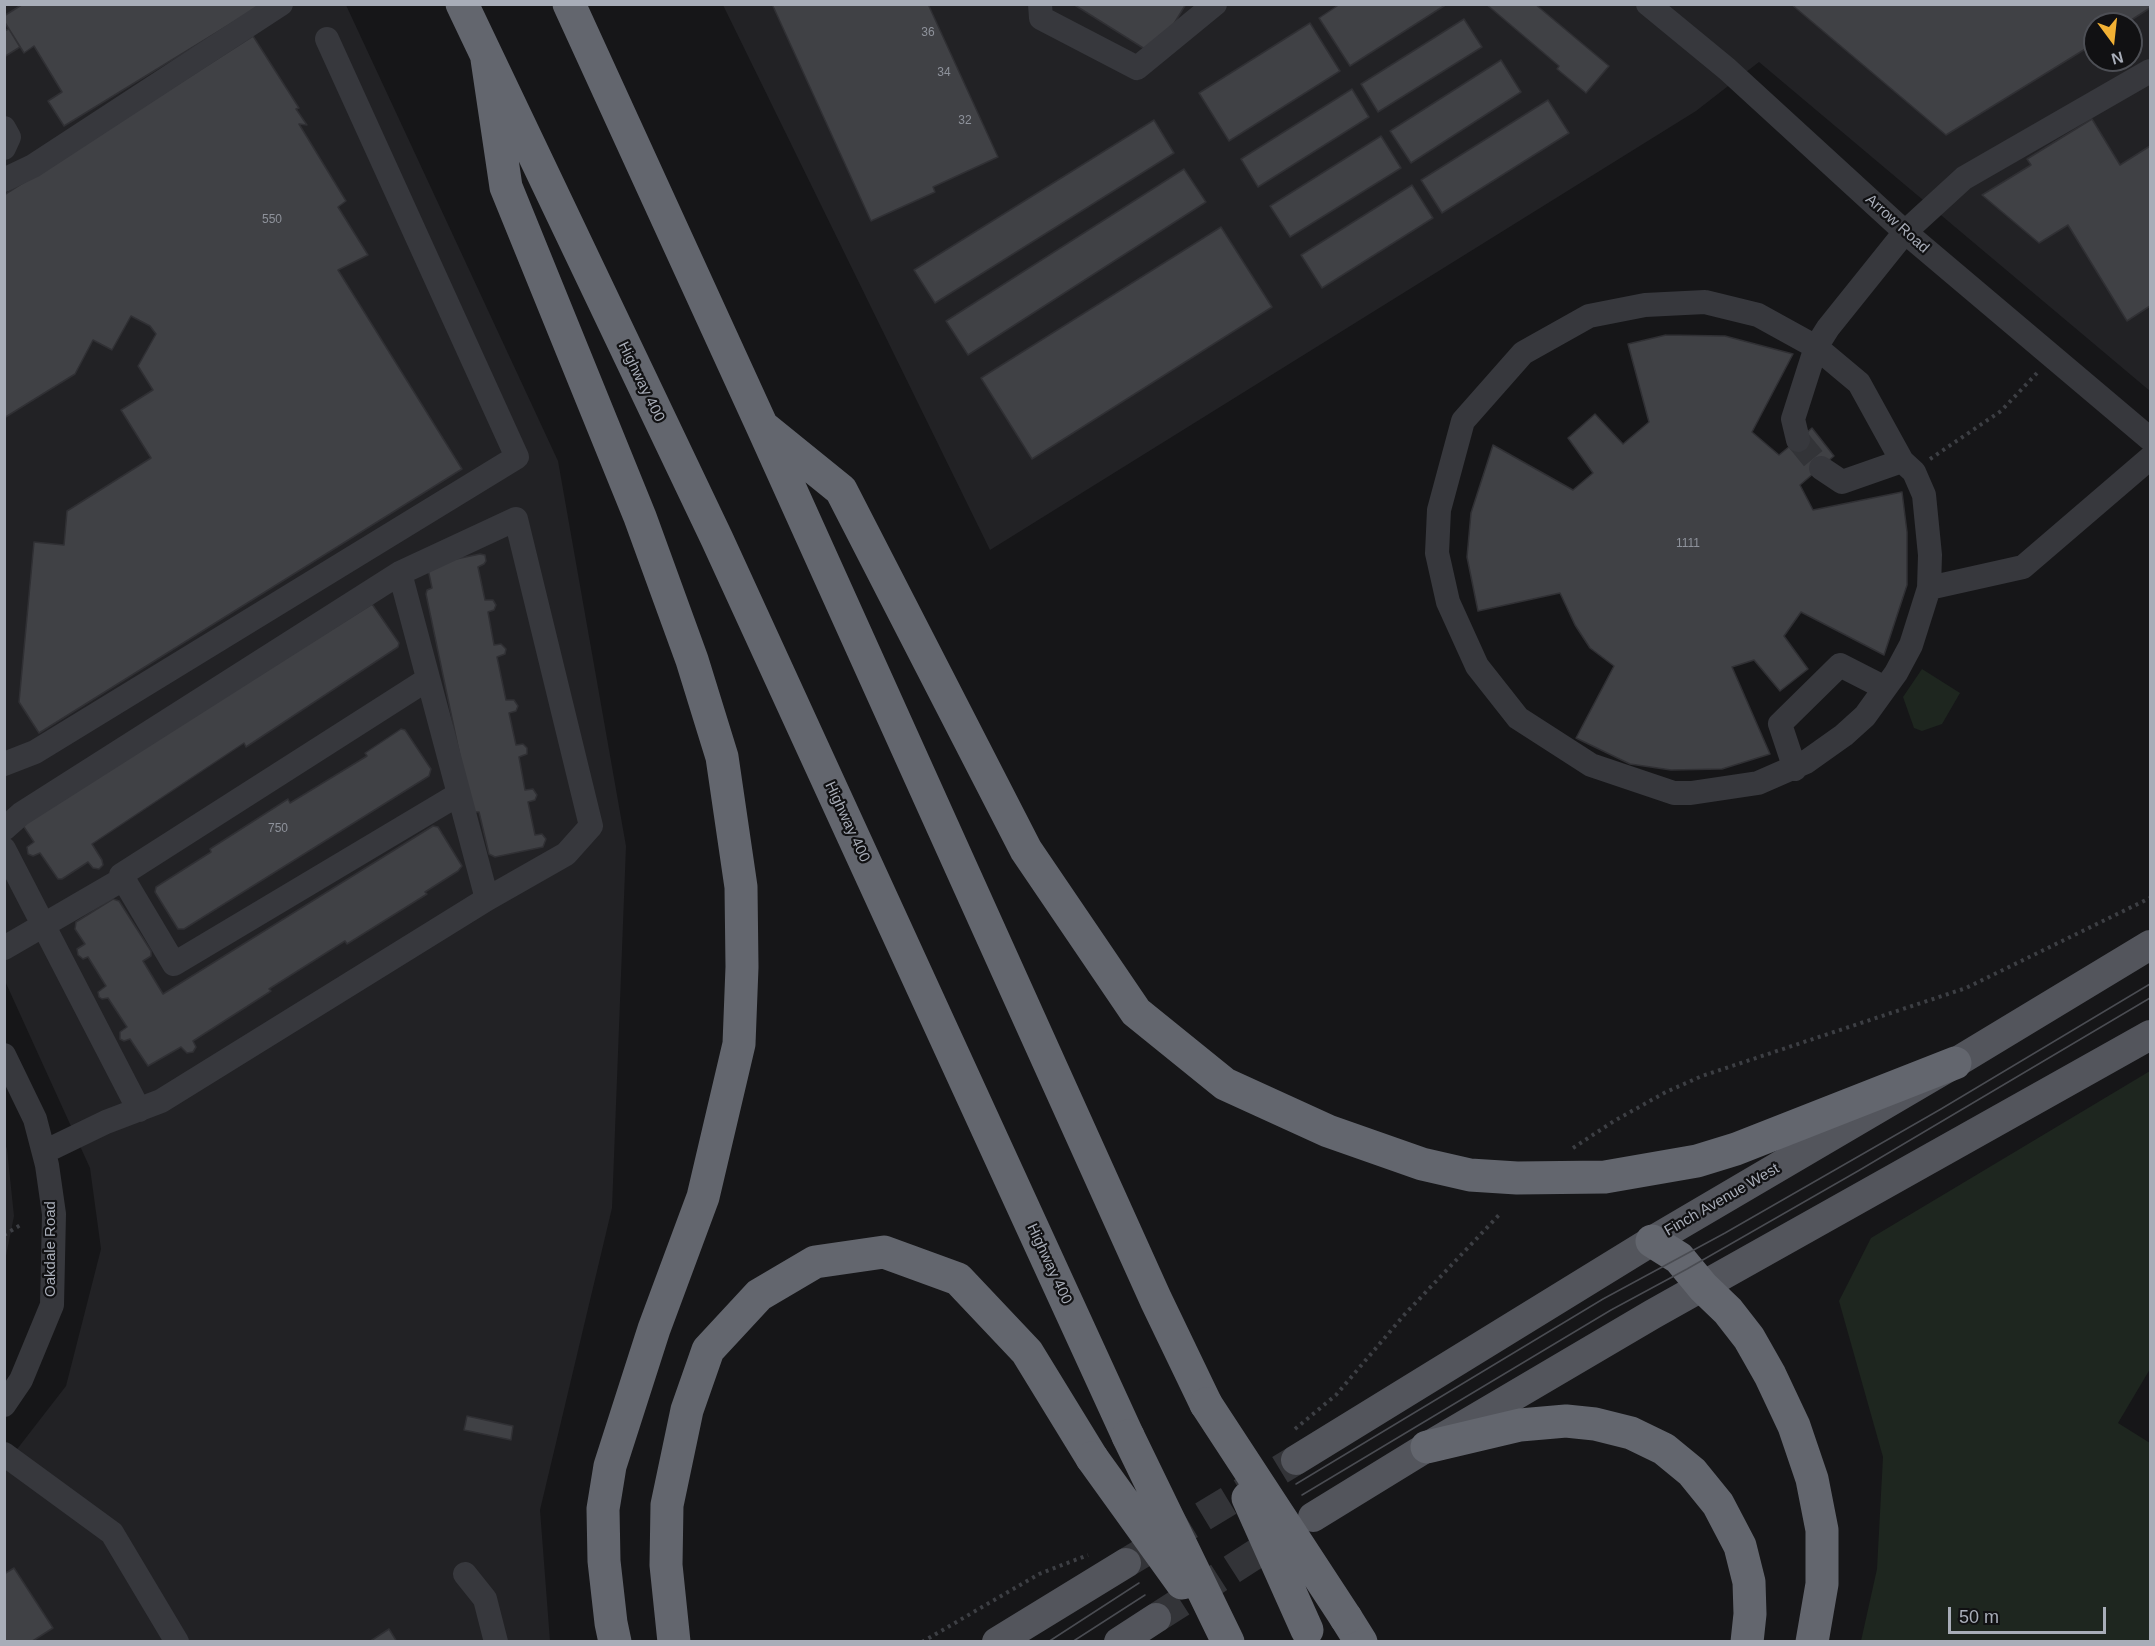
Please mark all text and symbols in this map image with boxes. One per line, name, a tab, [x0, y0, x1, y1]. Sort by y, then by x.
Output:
north arrow	[2083, 12, 2143, 72]
house number: 36	[921, 26, 935, 40]
text: N	[2109, 48, 2125, 68]
house number: 34	[937, 66, 951, 80]
house number: 32	[958, 114, 972, 128]
street label: Arrow Road	[1862, 191, 1932, 257]
house number: 550	[262, 213, 282, 227]
street label: Highway 400	[614, 339, 668, 425]
house number: 1111	[1676, 537, 1700, 551]
street label: Highway 400	[821, 779, 873, 865]
house number: 750	[268, 822, 288, 836]
street label: Finch Avenue West	[1661, 1160, 1783, 1240]
street label: Oakdale Road	[42, 1201, 60, 1297]
street label: Highway 400	[1023, 1221, 1075, 1307]
scale bar	[1951, 1595, 2108, 1633]
text: 50 m	[1959, 1607, 1999, 1627]

